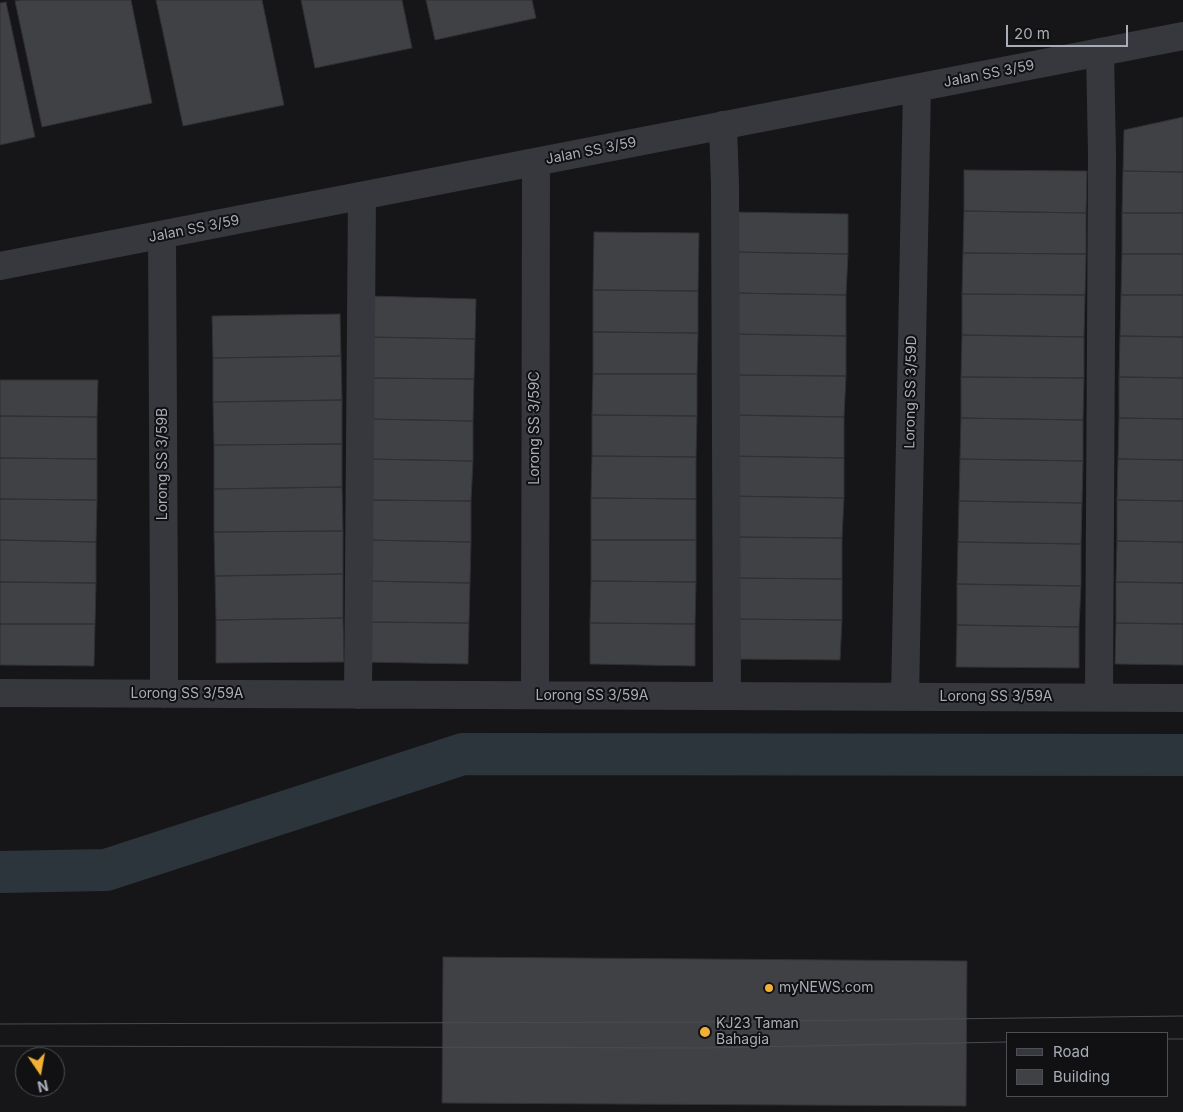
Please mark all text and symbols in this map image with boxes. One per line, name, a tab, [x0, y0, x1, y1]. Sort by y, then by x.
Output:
scale bar	[1008, 15, 1130, 47]
text: 20 m	[1014, 24, 1050, 43]
street label: Jalan SS 3/59	[942, 57, 1036, 91]
street label: Jalan SS 3/59	[544, 134, 638, 168]
street label: Jalan SS 3/59	[147, 212, 241, 246]
street label: Lorong SS 3/59D	[902, 335, 920, 449]
street label: Lorong SS 3/59C	[527, 371, 543, 485]
street label: Lorong SS 3/59B	[155, 408, 171, 520]
street label: Lorong SS 3/59A	[131, 686, 243, 702]
street label: Lorong SS 3/59A	[536, 688, 648, 704]
street label: Lorong SS 3/59A	[940, 689, 1052, 705]
place label: myNEWS.com	[779, 980, 873, 996]
marker: myNEWS.com	[763, 982, 775, 994]
place label: KJ23 Taman Bahagia	[716, 1016, 799, 1048]
marker: KJ23 Taman Bahagia	[698, 1025, 712, 1039]
legend	[1006, 1032, 1168, 1097]
text: Road	[1053, 1042, 1089, 1061]
north arrow	[15, 1047, 65, 1097]
text: Building	[1053, 1067, 1110, 1086]
text: N	[36, 1077, 50, 1096]

